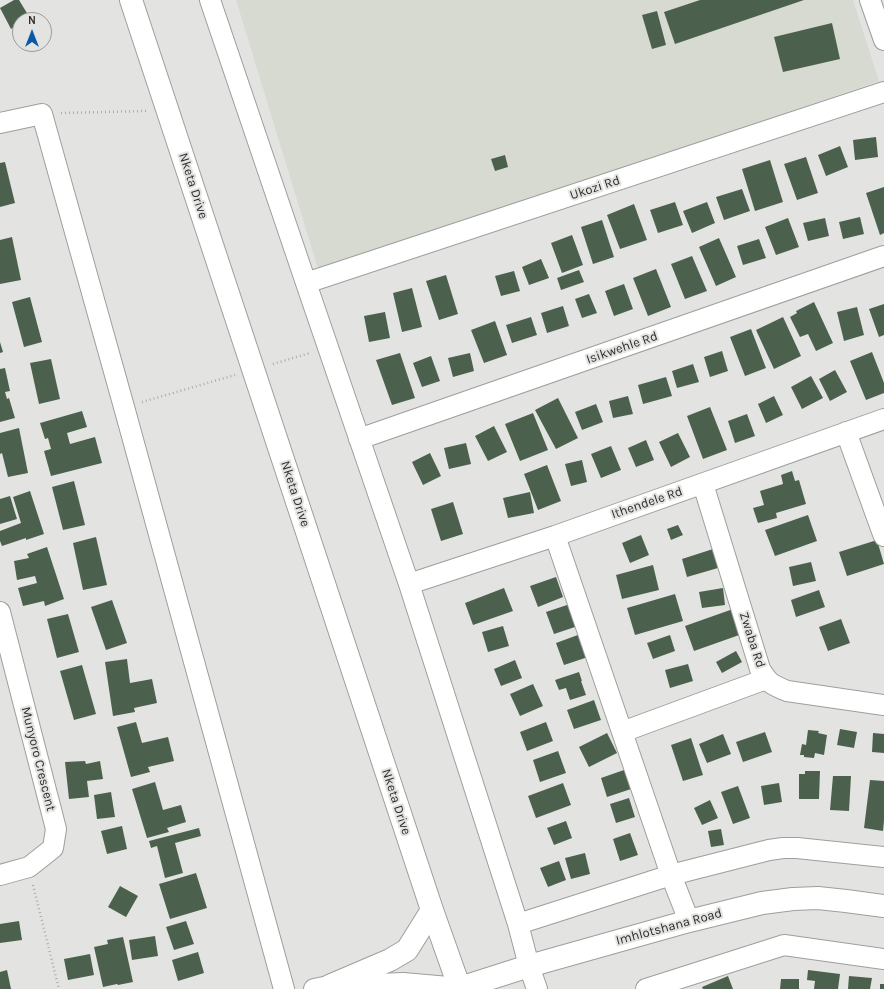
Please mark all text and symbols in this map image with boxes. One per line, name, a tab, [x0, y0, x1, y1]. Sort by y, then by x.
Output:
north arrow	[12, 12, 52, 52]
text: N	[28, 14, 36, 27]
street label: Nketa Drive	[175, 151, 211, 221]
street label: Ukozi Rd	[568, 173, 622, 203]
street label: Isikwehle Rd	[584, 328, 660, 368]
street label: Nketa Drive	[277, 459, 313, 529]
street label: Ithendele Rd	[609, 484, 685, 522]
street label: Zwaba Rd	[736, 610, 768, 670]
street label: Munyoro Crescent	[17, 705, 59, 813]
street label: Nketa Drive	[378, 767, 414, 837]
street label: Imhlotshana Road	[614, 905, 724, 949]

